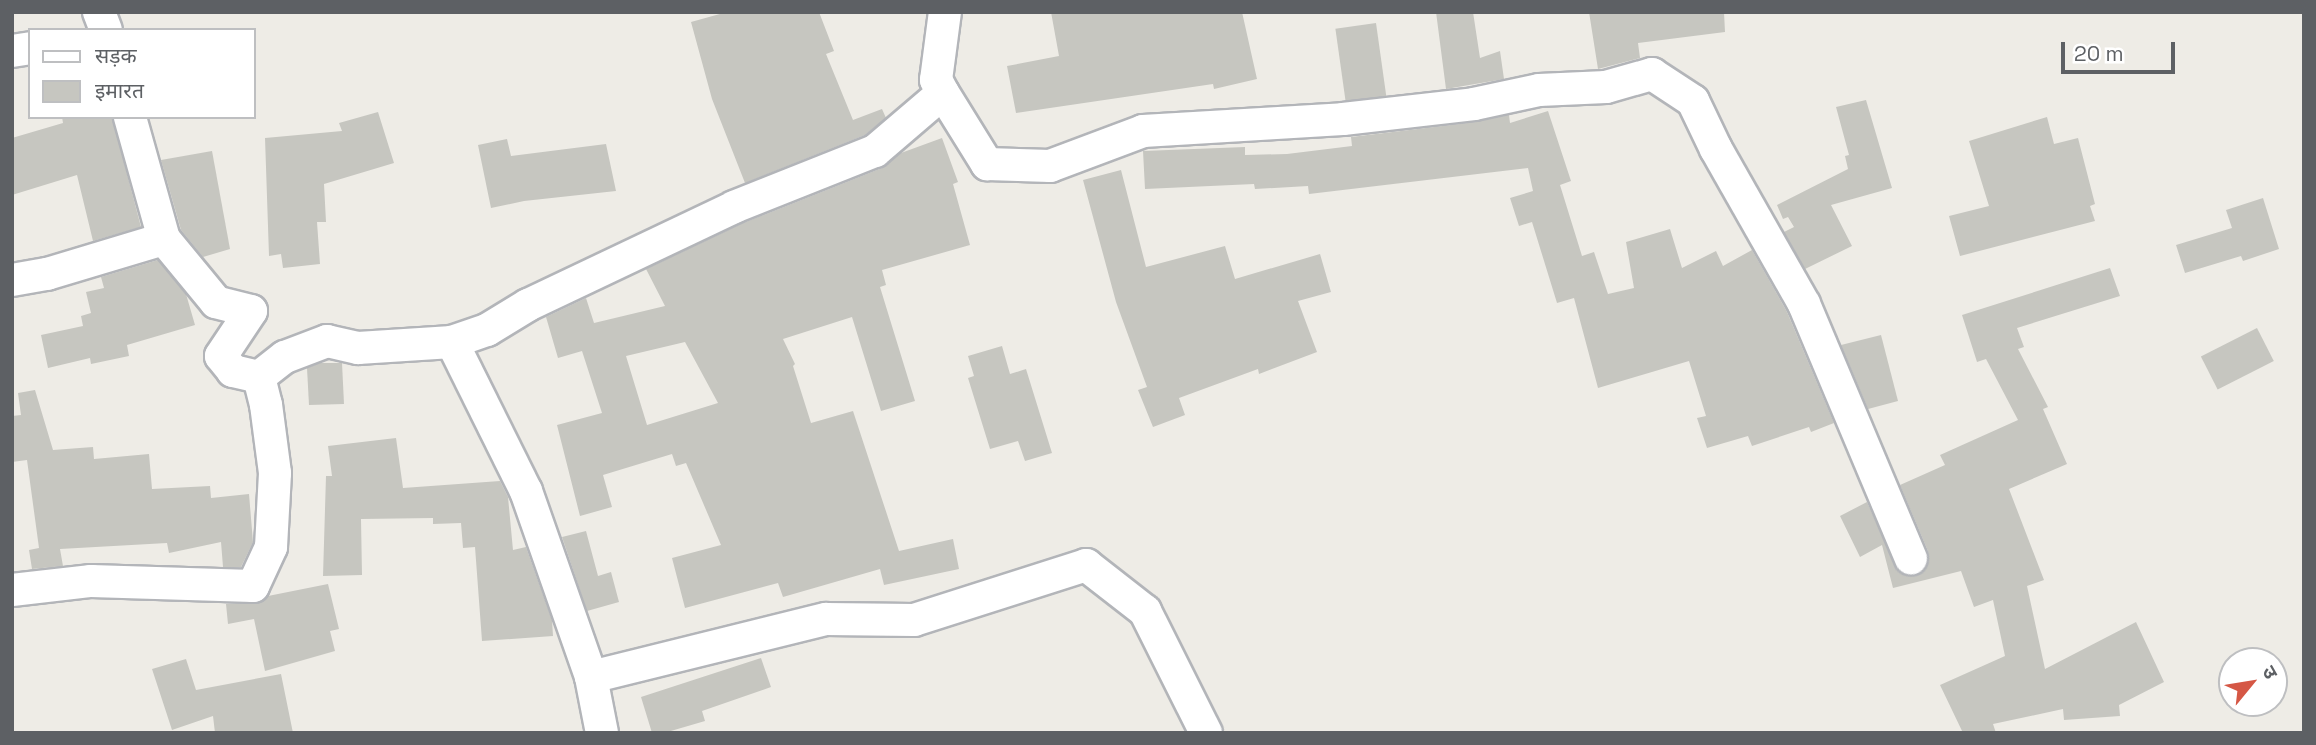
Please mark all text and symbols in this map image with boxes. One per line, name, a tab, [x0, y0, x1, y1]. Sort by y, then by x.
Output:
legend	[28, 28, 256, 119]
scale bar	[2064, 28, 2178, 72]
text: 20 m	[2074, 40, 2124, 67]
text: सड़क	[95, 42, 137, 69]
text: इमारत	[95, 77, 144, 104]
north arrow	[2218, 647, 2288, 717]
text: उ	[2256, 661, 2283, 683]

